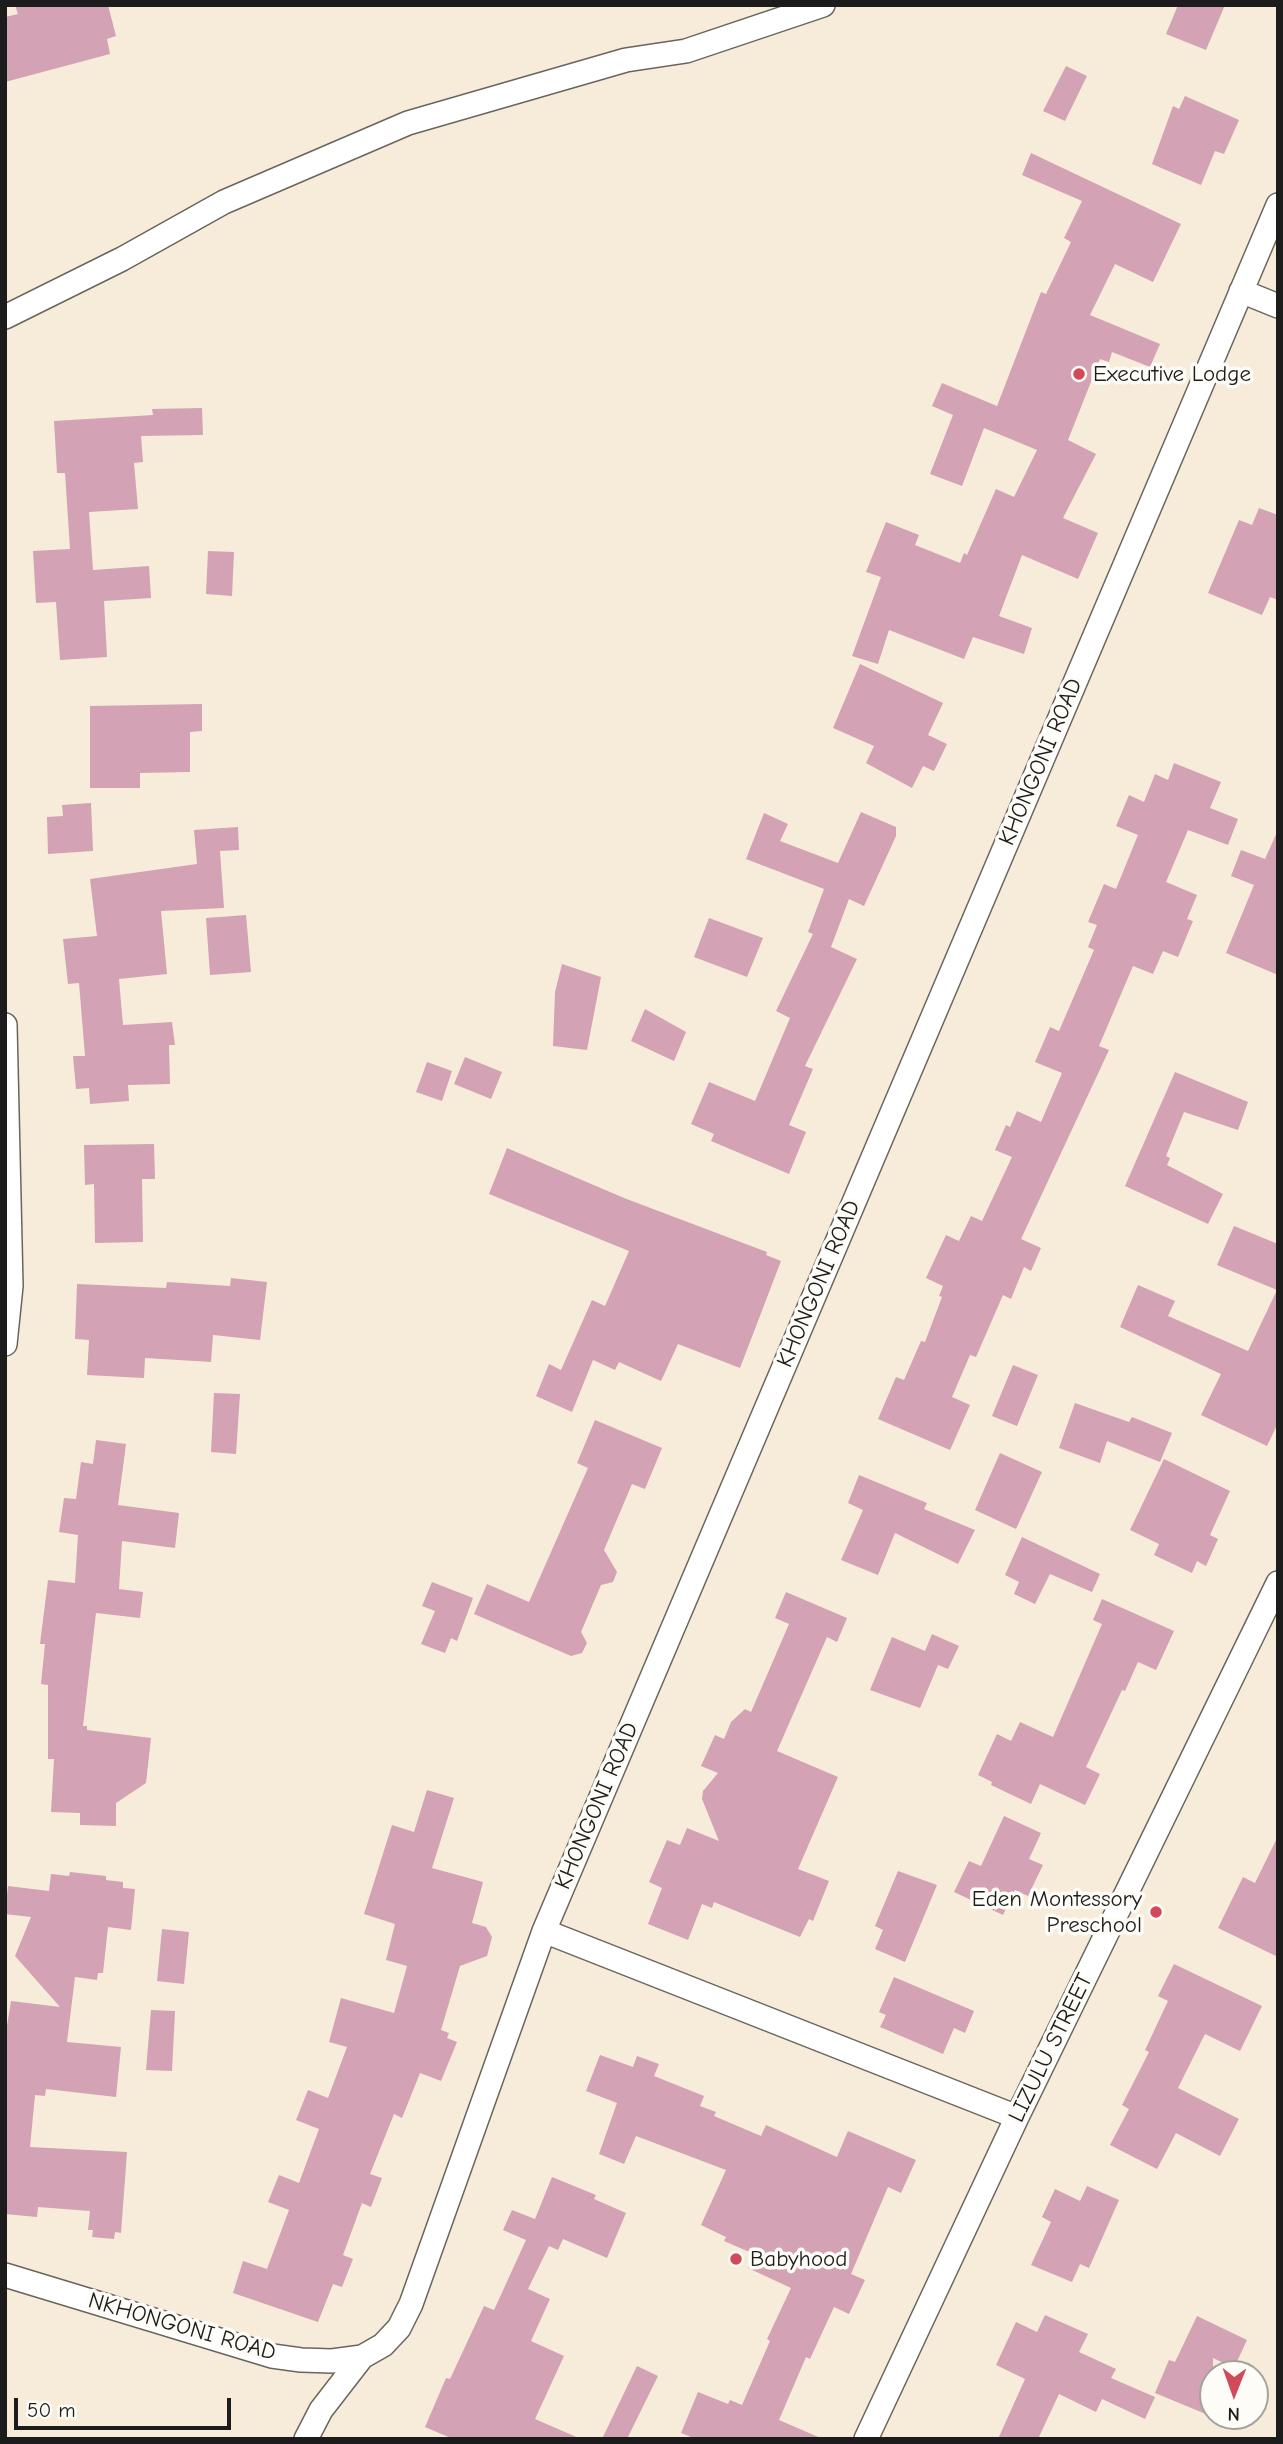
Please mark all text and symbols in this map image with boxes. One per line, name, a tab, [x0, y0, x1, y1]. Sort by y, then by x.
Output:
place label: Executive Lodge	[1093, 360, 1251, 388]
marker: Executive Lodge	[1071, 366, 1087, 382]
street label: KHONGONI ROAD	[993, 674, 1089, 850]
street label: KHONGONI ROAD	[771, 1196, 867, 1372]
street label: KHONGONI ROAD	[549, 1718, 645, 1894]
place label: Eden Montessory Preschool	[972, 1885, 1142, 1939]
marker: Eden Montessory Preschool	[1148, 1904, 1164, 1920]
street label: LIZULU STREET	[1003, 1969, 1099, 2127]
place label: Babyhood	[750, 2245, 847, 2273]
marker: Babyhood	[728, 2251, 744, 2267]
street label: NKHONGONI ROAD	[85, 2287, 279, 2367]
north arrow	[1199, 2360, 1269, 2430]
scale bar	[18, 2384, 234, 2428]
text: 50 m	[27, 2398, 76, 2422]
text: N	[1227, 2403, 1240, 2425]

